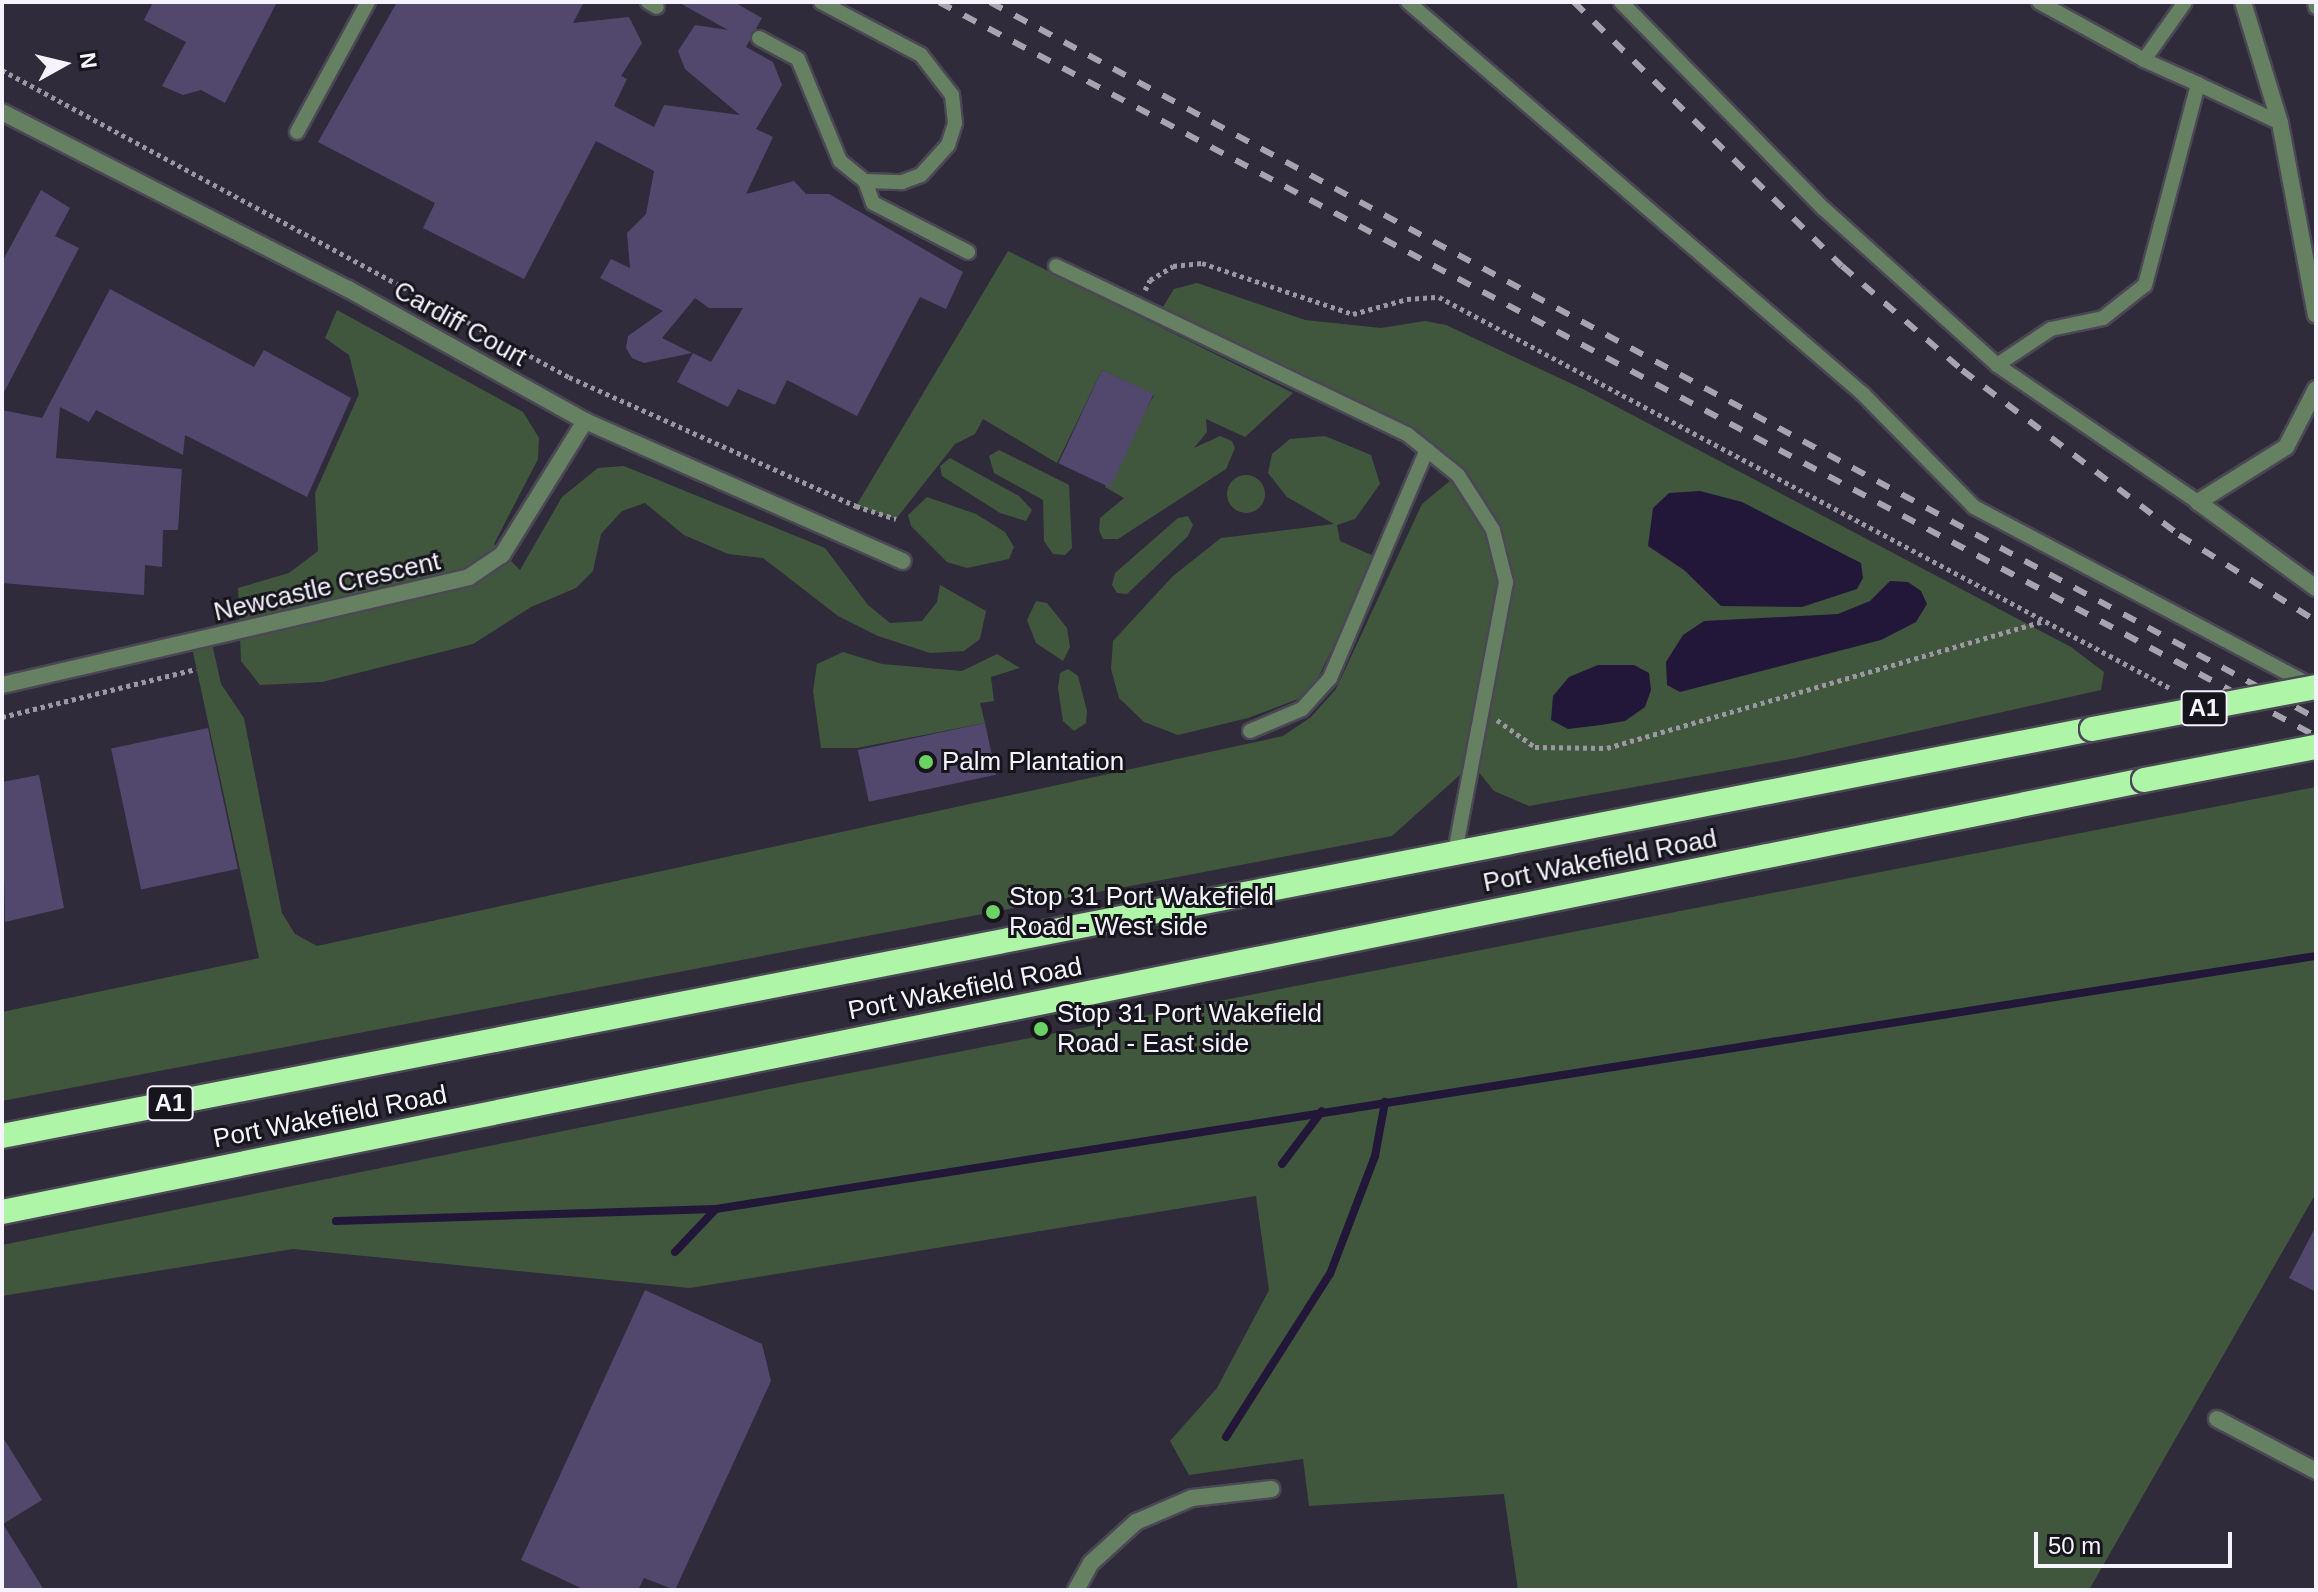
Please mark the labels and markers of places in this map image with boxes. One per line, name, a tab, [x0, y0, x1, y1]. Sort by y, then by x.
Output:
place label: Palm Plantation	[942, 746, 1124, 778]
marker: Palm Plantation	[917, 753, 935, 771]
place label: Stop 31 Port Wakefield Road - West side	[1009, 881, 1274, 942]
marker: Stop 31 Port Wakefield Road - West side	[984, 903, 1002, 921]
place label: Stop 31 Port Wakefield Road - East side	[1057, 998, 1322, 1060]
marker: Stop 31 Port Wakefield Road - East side	[1032, 1020, 1050, 1038]

